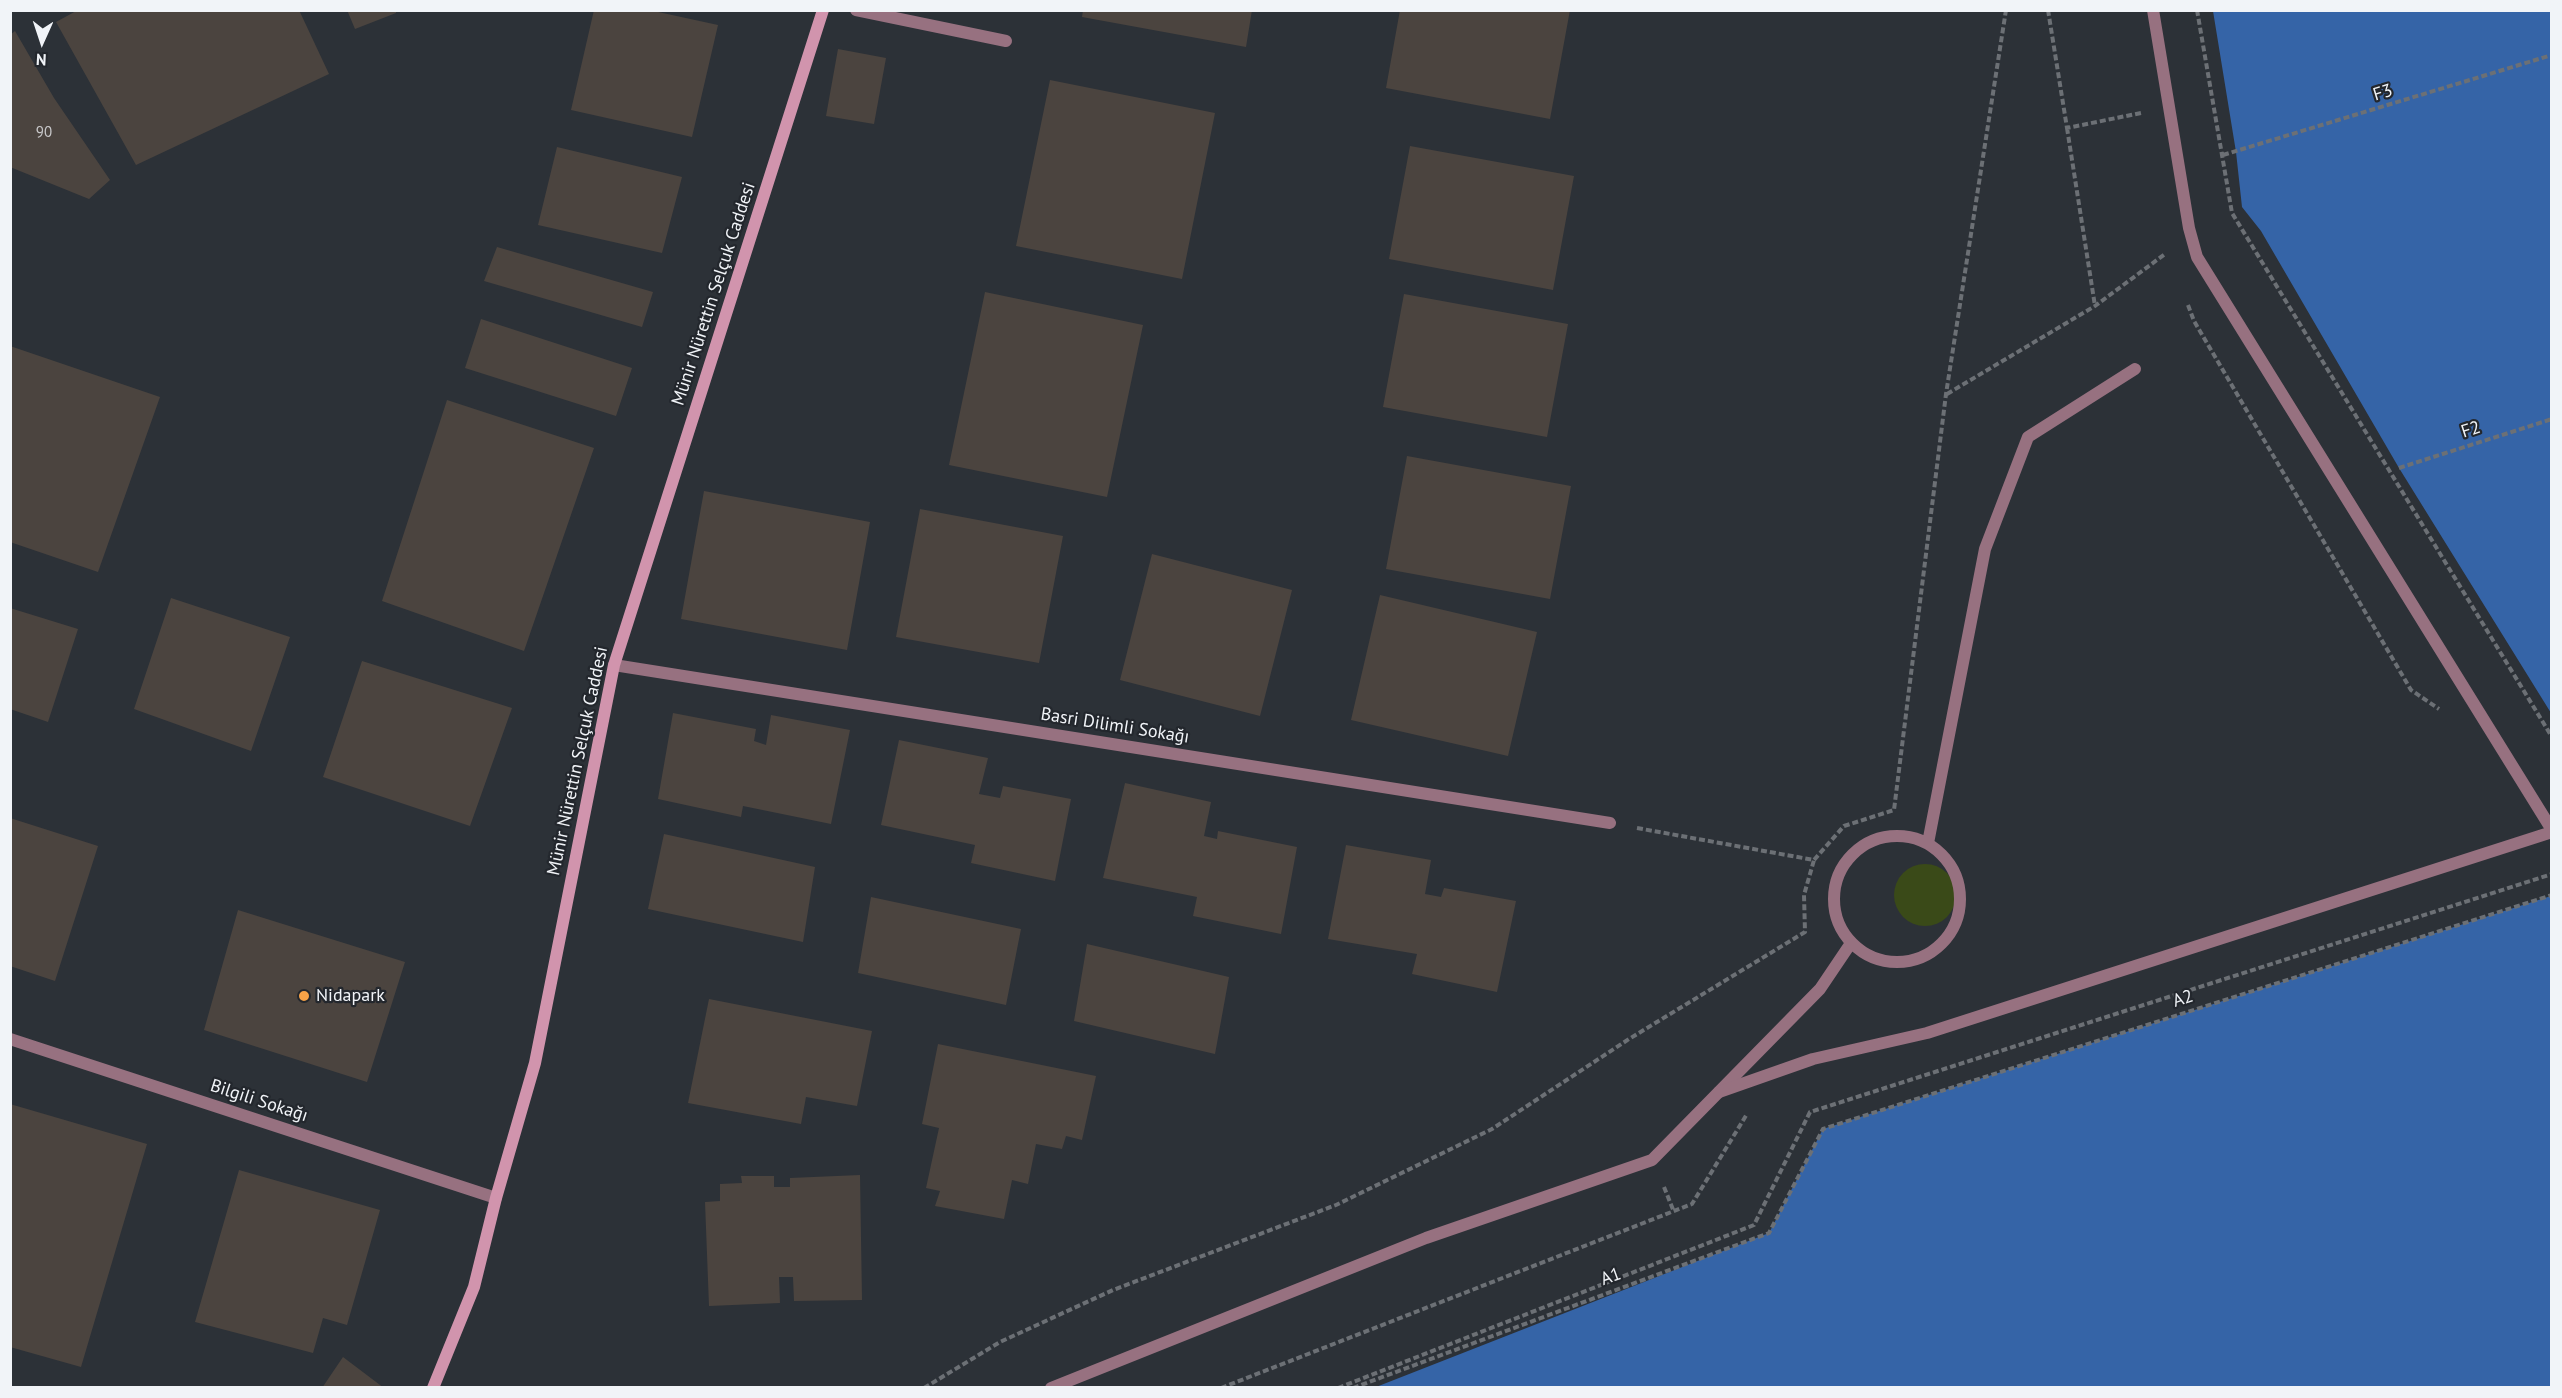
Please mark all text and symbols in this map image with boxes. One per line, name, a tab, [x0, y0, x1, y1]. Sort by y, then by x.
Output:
north arrow	[12, 12, 72, 72]
text: N	[35, 50, 47, 70]
street label: F3	[2371, 80, 2395, 106]
house number: 90	[36, 124, 52, 142]
street label: Münir Nürettin Selçuk Caddesi	[668, 180, 760, 408]
street label: F2	[2459, 417, 2483, 443]
street label: Münir Nürettin Selçuk Caddesi	[543, 645, 613, 877]
street label: Basri Dilimli Sokağı	[1039, 704, 1191, 748]
place label: Nidapark	[316, 985, 385, 1007]
street label: A2	[2170, 986, 2196, 1012]
marker: Nidapark	[297, 989, 311, 1003]
street label: Bilgili Sokağı	[208, 1075, 310, 1127]
street label: A1	[1598, 1263, 1624, 1291]

